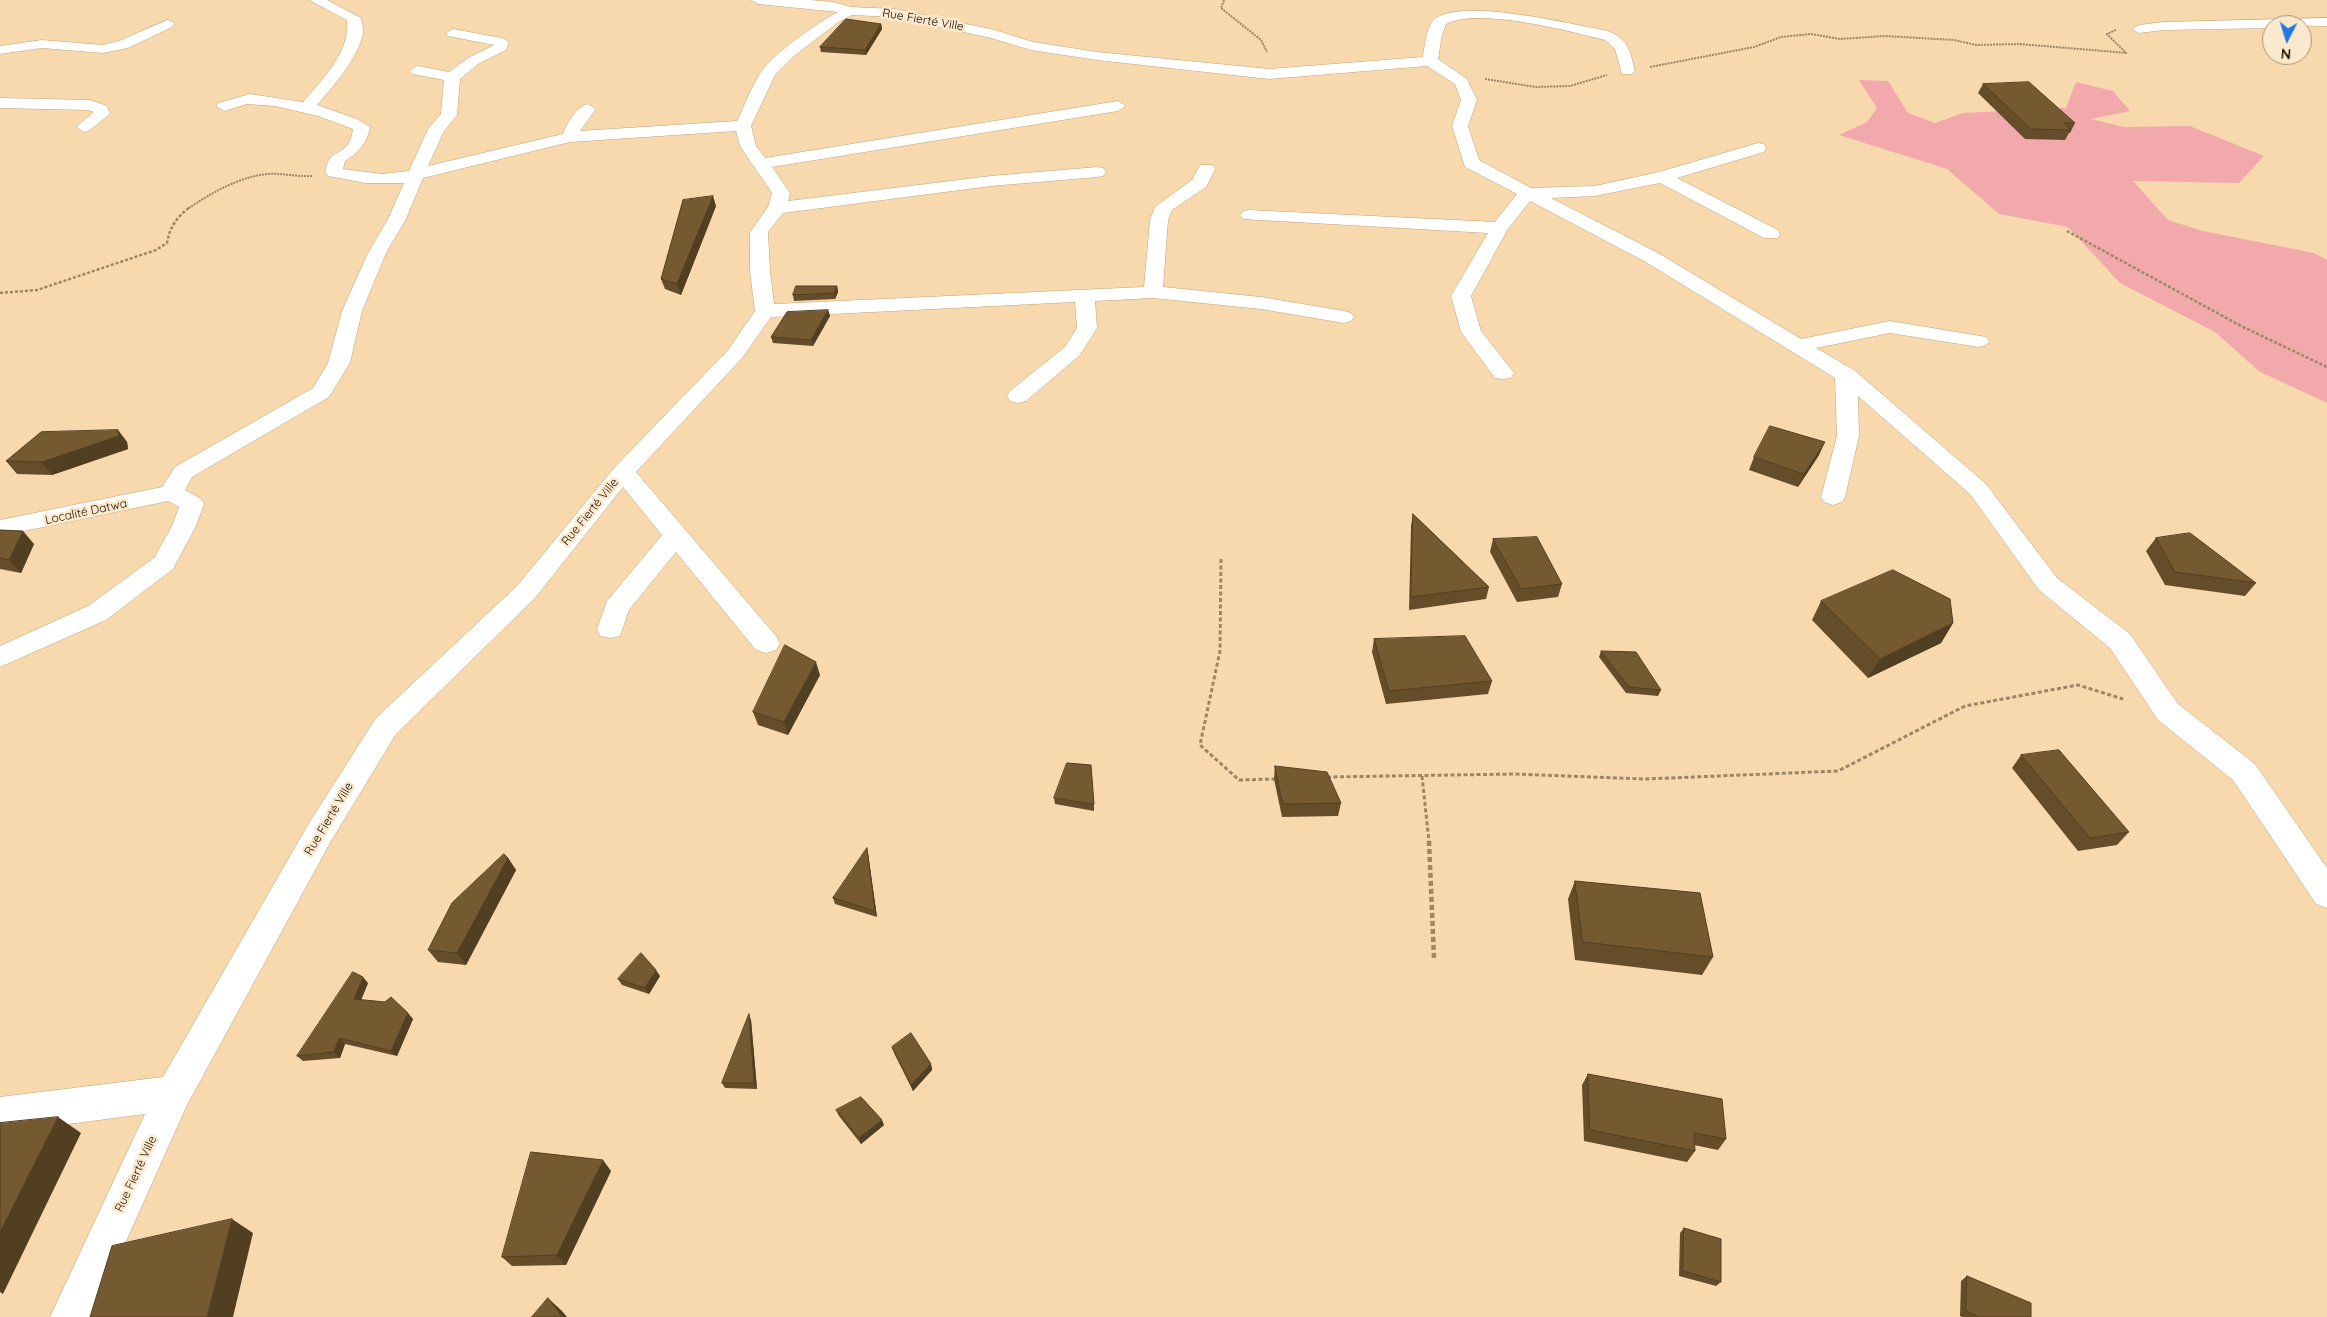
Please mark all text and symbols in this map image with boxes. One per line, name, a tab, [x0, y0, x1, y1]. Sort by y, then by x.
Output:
street label: Rue Fierté Ville	[881, 6, 965, 34]
north arrow	[2262, 15, 2312, 65]
text: N	[2280, 45, 2292, 63]
street label: Rue Fierté Ville	[558, 475, 622, 549]
street label: Localité Datwa	[44, 496, 128, 528]
street label: Rue Fierté Ville	[302, 780, 356, 858]
street label: Rue Fierté Ville	[112, 1134, 160, 1214]

